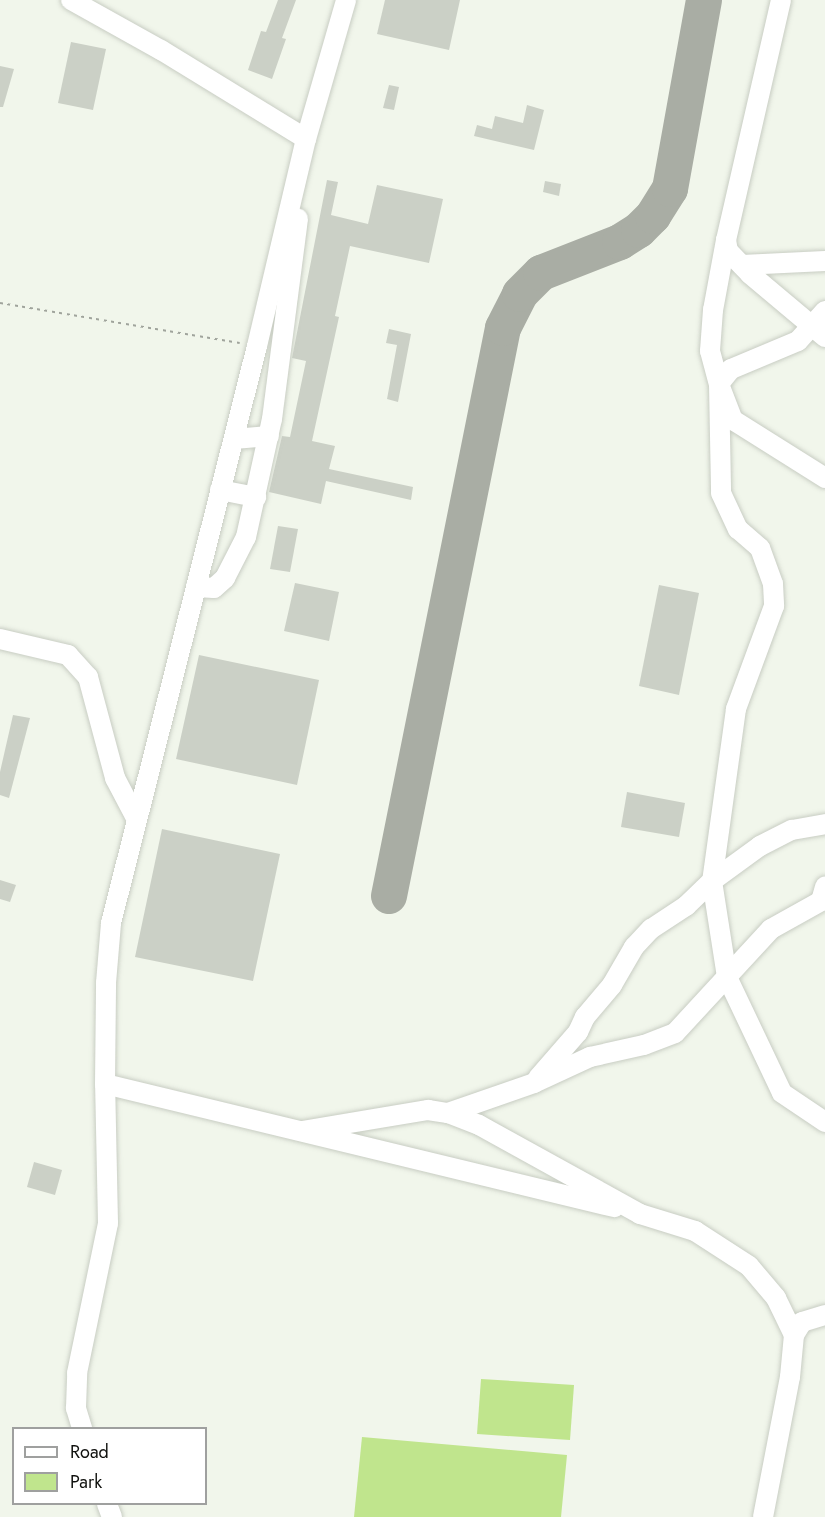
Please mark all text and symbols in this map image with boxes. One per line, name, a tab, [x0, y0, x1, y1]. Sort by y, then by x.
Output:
legend	[12, 1427, 207, 1505]
text: Road	[70, 1439, 109, 1465]
text: Park	[70, 1469, 102, 1495]

